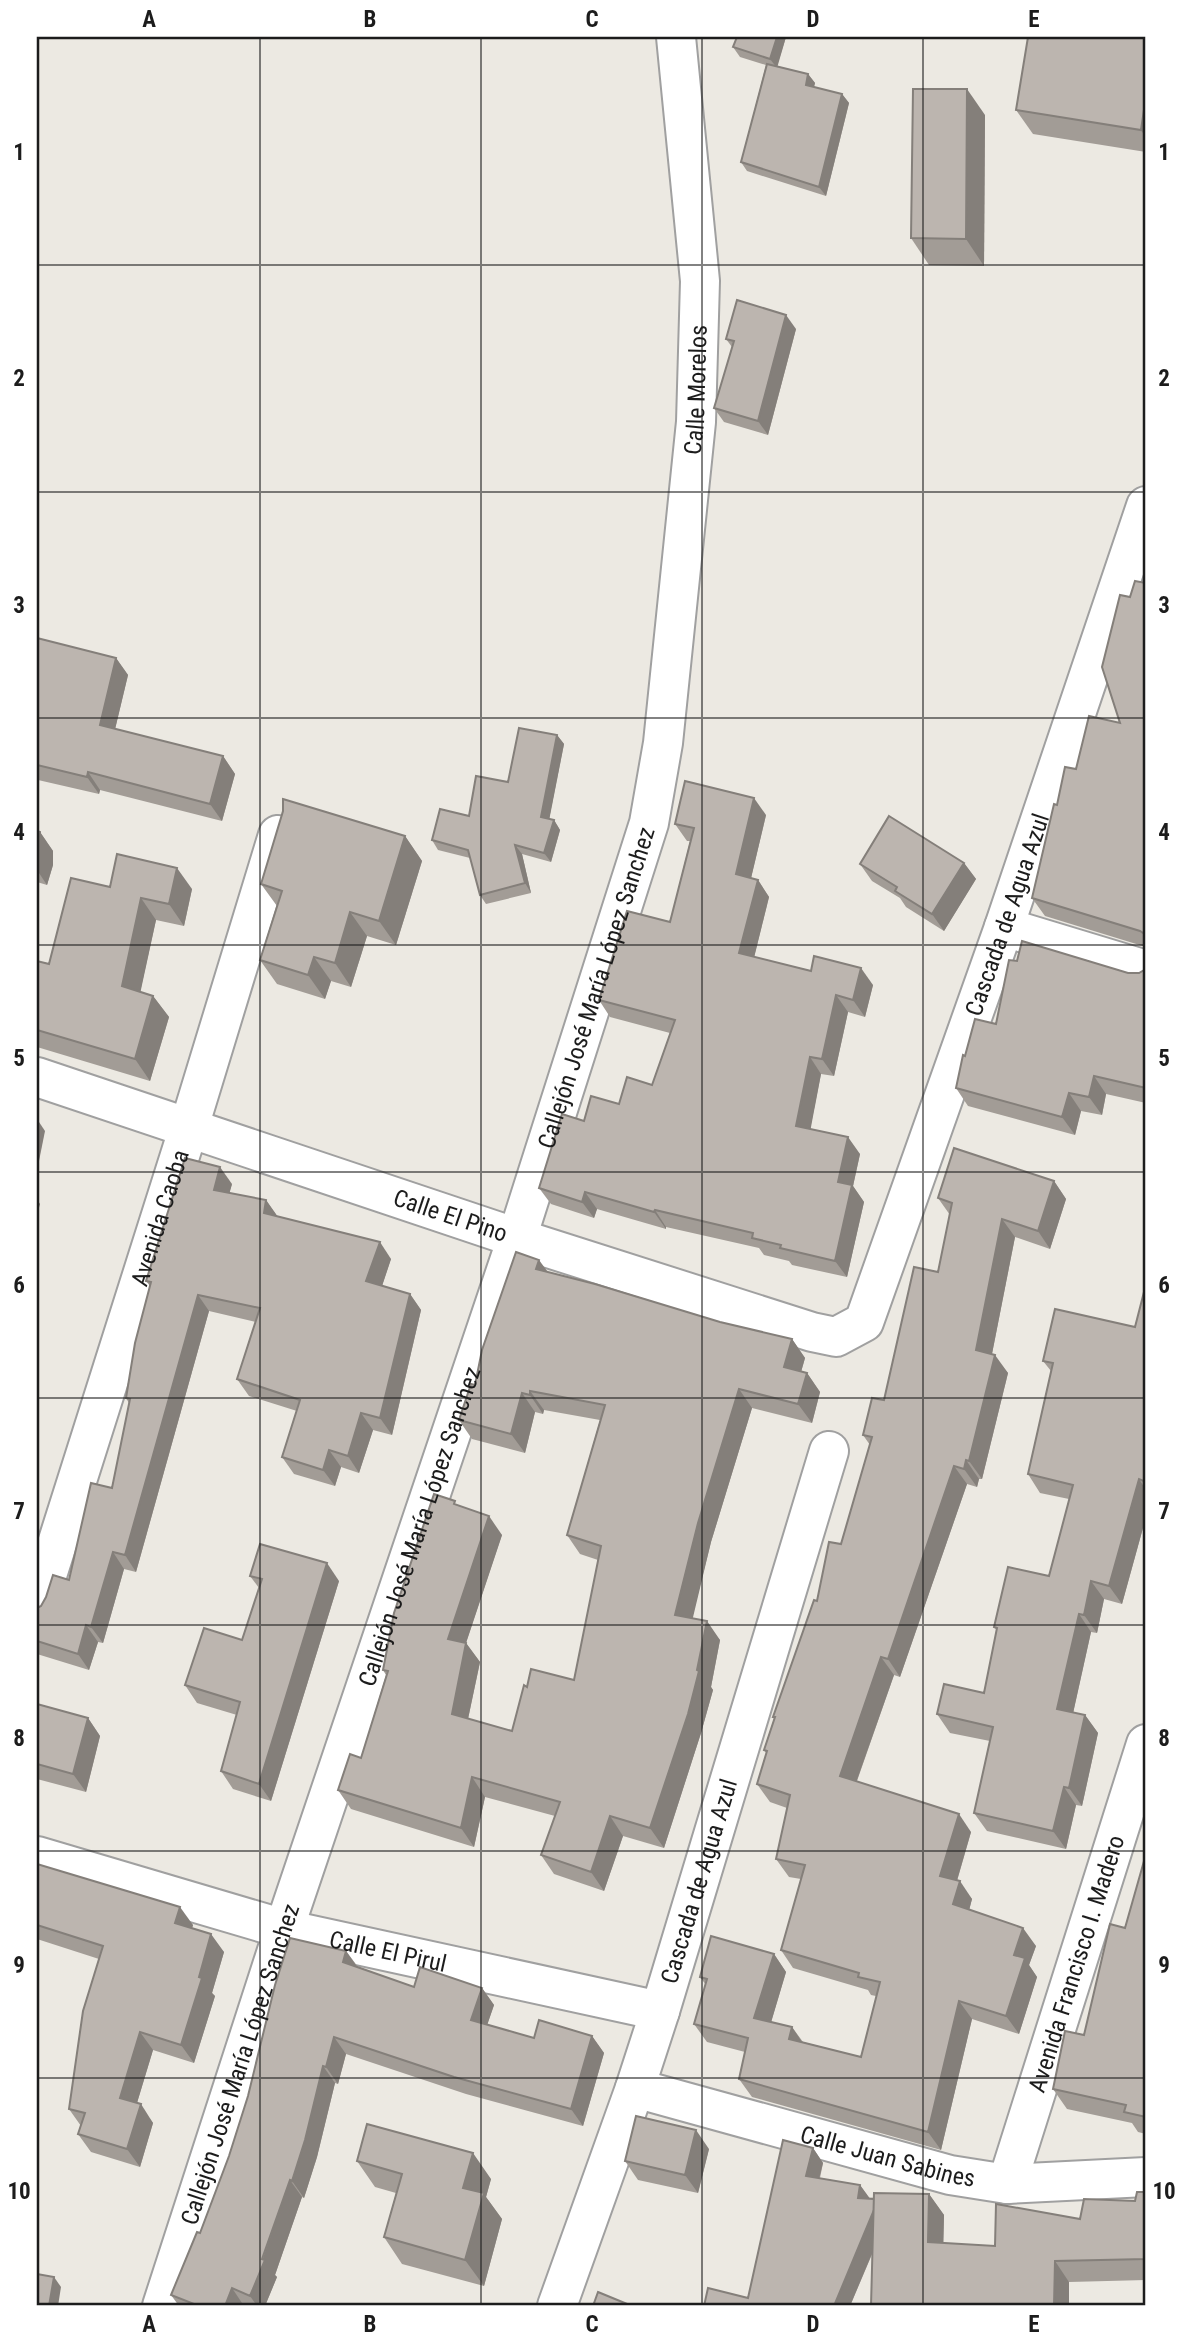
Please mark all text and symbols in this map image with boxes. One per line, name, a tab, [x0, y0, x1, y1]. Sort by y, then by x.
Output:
text: A	[142, 6, 156, 33]
text: B	[364, 6, 376, 33]
text: C	[585, 6, 599, 33]
text: D	[807, 6, 820, 33]
text: E	[1028, 6, 1040, 33]
text: 1	[13, 139, 25, 166]
text: 1	[1158, 139, 1170, 166]
street label: Calle Morelos	[679, 325, 713, 456]
text: 2	[13, 365, 25, 392]
text: 2	[1158, 365, 1170, 392]
text: 3	[13, 592, 25, 619]
text: 3	[1158, 592, 1170, 619]
street label: Cascada de Agua Azul	[960, 810, 1055, 1020]
text: 4	[13, 819, 25, 846]
text: 4	[1158, 819, 1170, 846]
street label: Callejón José María López Sanchez	[532, 824, 661, 1152]
text: 5	[13, 1045, 25, 1072]
text: 5	[1158, 1045, 1170, 1072]
street label: Avenida Caoba	[126, 1147, 195, 1290]
street label: Calle El Pino	[390, 1184, 511, 1248]
text: 6	[13, 1272, 25, 1299]
text: 6	[1158, 1272, 1170, 1299]
street label: Callejón José María López Sanchez	[353, 1363, 487, 1690]
text: 7	[13, 1498, 25, 1525]
text: 7	[1158, 1498, 1170, 1525]
text: 8	[13, 1725, 25, 1752]
text: 8	[1158, 1725, 1170, 1752]
street label: Cascada de Agua Azul	[655, 1776, 743, 1987]
street label: Avenida Francisco I. Madero	[1023, 1832, 1130, 2096]
street label: Callejón José María López Sanchez	[175, 1900, 305, 2228]
street label: Calle El Pirul	[327, 1925, 449, 1978]
text: 9	[13, 1952, 25, 1979]
text: 9	[1158, 1952, 1170, 1979]
street label: Calle Juan Sabines	[797, 2120, 977, 2193]
text: 10	[7, 2178, 31, 2205]
text: 10	[1152, 2178, 1176, 2205]
text: A	[142, 2311, 156, 2338]
text: B	[364, 2311, 376, 2338]
text: C	[585, 2311, 599, 2338]
text: D	[807, 2311, 820, 2338]
text: E	[1028, 2311, 1040, 2338]

